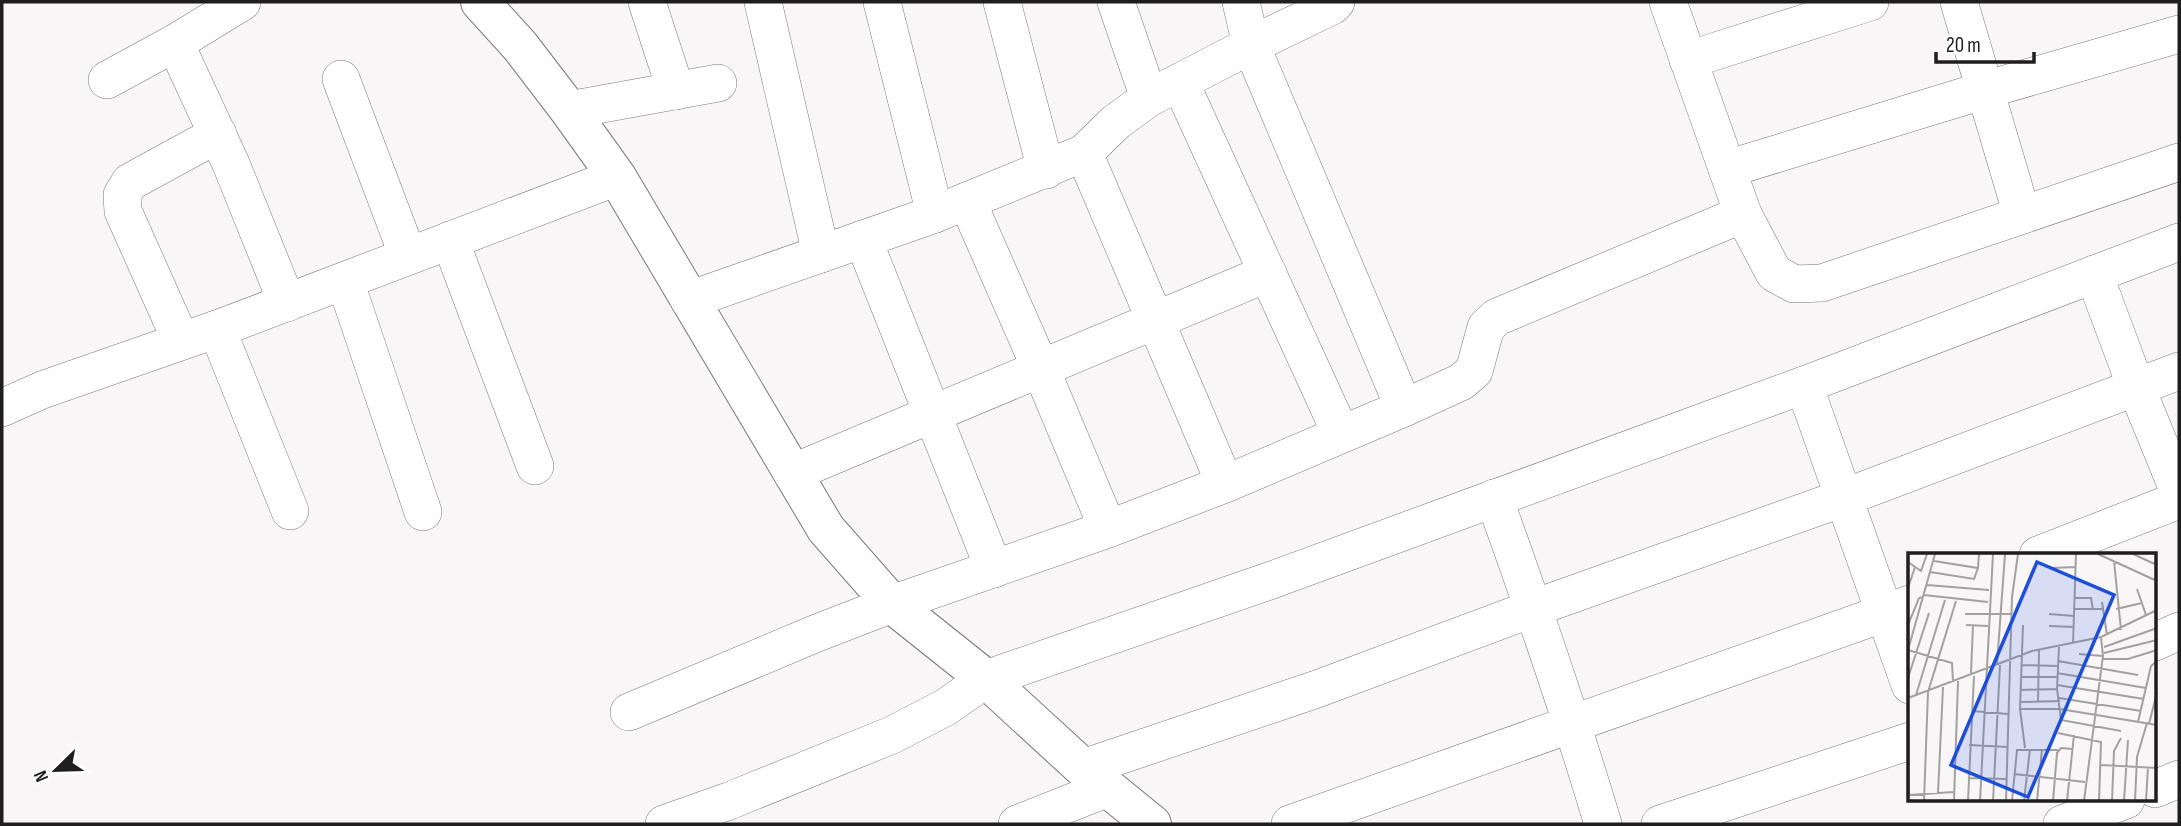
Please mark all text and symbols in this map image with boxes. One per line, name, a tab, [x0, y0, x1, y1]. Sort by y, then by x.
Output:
scale bar	[1936, 21, 2034, 65]
text: 20 m	[1946, 33, 1981, 58]
inset map	[1908, 553, 2156, 802]
north arrow	[21, 735, 91, 805]
text: N	[29, 767, 54, 785]

